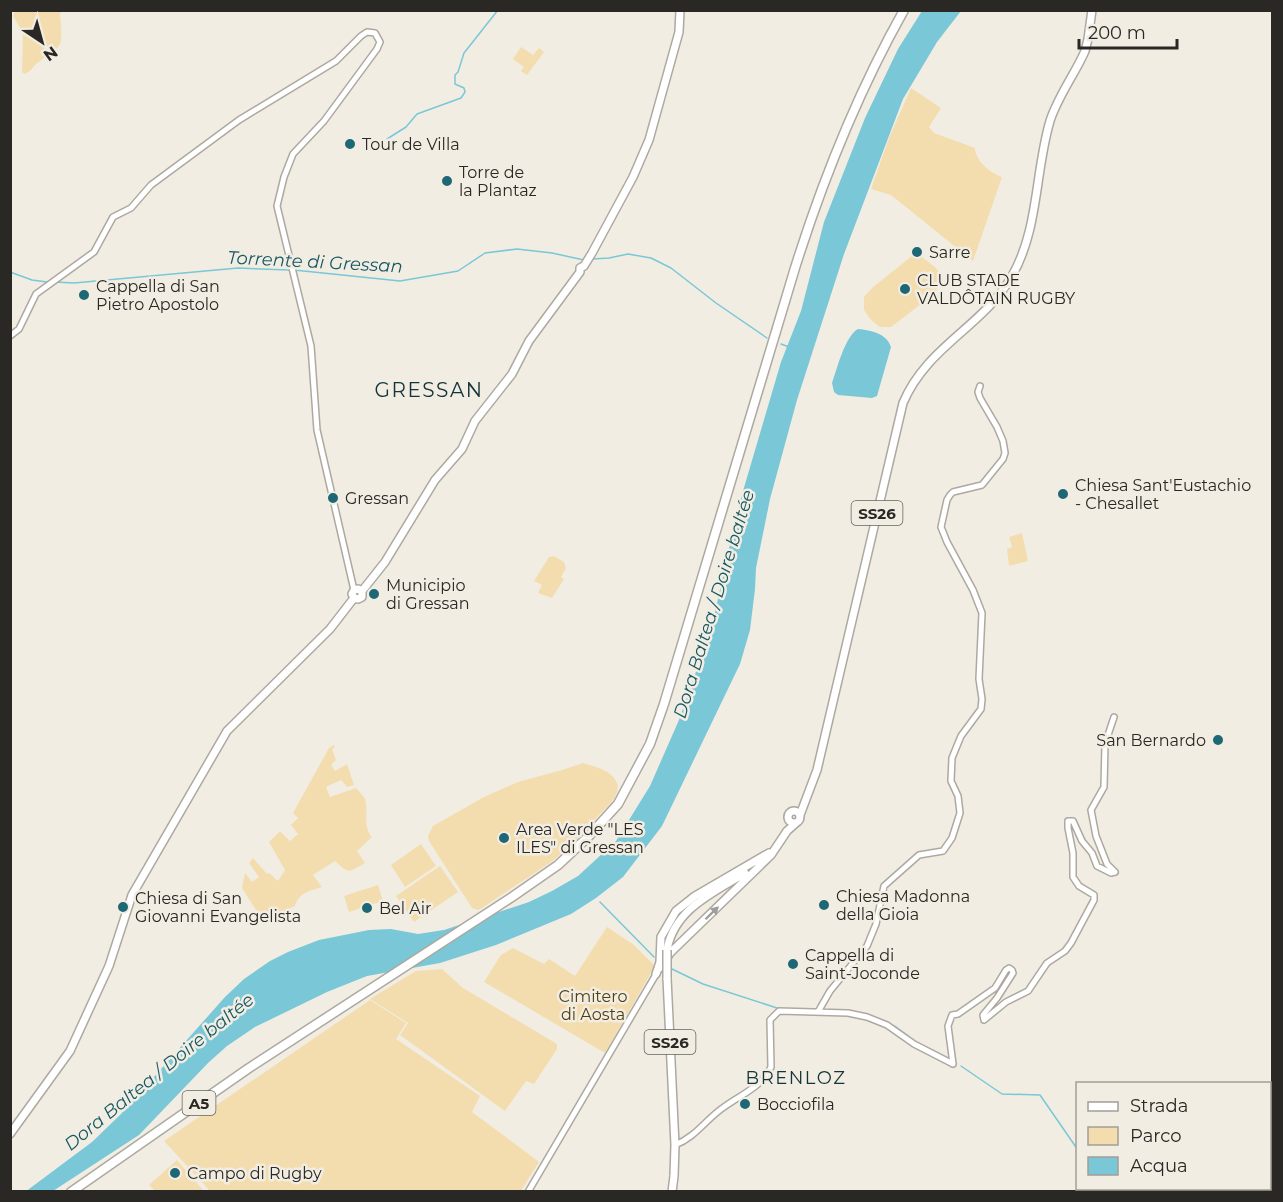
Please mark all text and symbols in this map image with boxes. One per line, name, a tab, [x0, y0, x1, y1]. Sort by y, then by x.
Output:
north arrow	[12, 12, 72, 72]
scale bar	[1079, 12, 1176, 50]
text: 200 m	[1088, 22, 1146, 44]
text: N	[40, 42, 61, 65]
place label: Tour de Villa	[362, 135, 460, 154]
marker: Tour de Villa	[343, 137, 357, 151]
place label: Torre de la Plantaz	[459, 163, 537, 200]
marker: Torre de la Plantaz	[440, 174, 454, 188]
place label: Sarre	[929, 243, 970, 262]
marker: Sarre	[910, 245, 924, 259]
water label: Torrente di Gressan	[227, 246, 403, 278]
place label: CLUB STADE VALDÔTAIN RUGBY	[917, 271, 1076, 308]
place label: Cappella di San Pietro Apostolo	[96, 277, 220, 314]
marker: CLUB STADE VALDÔTAIN RUGBY	[898, 282, 912, 296]
marker: Cappella di San Pietro Apostolo	[77, 288, 91, 302]
district label: GRESSAN	[375, 378, 484, 402]
place label: Chiesa Sant'Eustachio - Chesallet	[1075, 476, 1251, 513]
water label: Dora Baltea / Doire baltée	[669, 487, 759, 721]
marker: Chiesa Sant'Eustachio - Chesallet	[1056, 487, 1070, 501]
place label: Gressan	[345, 489, 409, 508]
marker: Gressan	[326, 491, 340, 505]
road number: SS26	[852, 501, 902, 525]
place label: Municipio di Gressan	[386, 576, 469, 613]
marker: Municipio di Gressan	[367, 587, 381, 601]
place label: San Bernardo	[1096, 731, 1206, 750]
marker: San Bernardo	[1211, 733, 1225, 747]
place label: Area Verde "LES ILES" di Gressan	[516, 820, 644, 857]
marker: Area Verde "LES ILES" di Gressan	[497, 831, 511, 845]
place label: Chiesa Madonna della Gioia	[836, 887, 970, 924]
place label: Chiesa di San Giovanni Evangelista	[135, 889, 301, 926]
marker: Chiesa Madonna della Gioia	[817, 898, 831, 912]
place label: Bel Air	[379, 899, 431, 918]
marker: Chiesa di San Giovanni Evangelista	[116, 900, 130, 914]
marker: Bel Air	[360, 901, 374, 915]
one-way arrow	[705, 906, 719, 920]
place label: Cappella di Saint-Joconde	[805, 946, 920, 983]
marker: Cappella di Saint-Joconde	[786, 957, 800, 971]
park label: Cimitero di Aosta	[559, 987, 627, 1024]
water label: Dora Baltea / Doire baltée	[60, 989, 258, 1155]
road number: SS26	[644, 1030, 696, 1054]
district label: BRENLOZ	[746, 1067, 846, 1089]
legend	[1076, 1082, 1271, 1190]
road number: A5	[182, 1091, 216, 1115]
place label: Bocciofila	[757, 1095, 835, 1114]
text: Strada	[1130, 1095, 1188, 1117]
marker: Bocciofila	[738, 1097, 752, 1111]
text: Parco	[1130, 1125, 1182, 1147]
text: Acqua	[1130, 1155, 1188, 1177]
place label: Campo di Rugby	[187, 1164, 322, 1183]
marker: Campo di Rugby	[168, 1166, 182, 1180]

